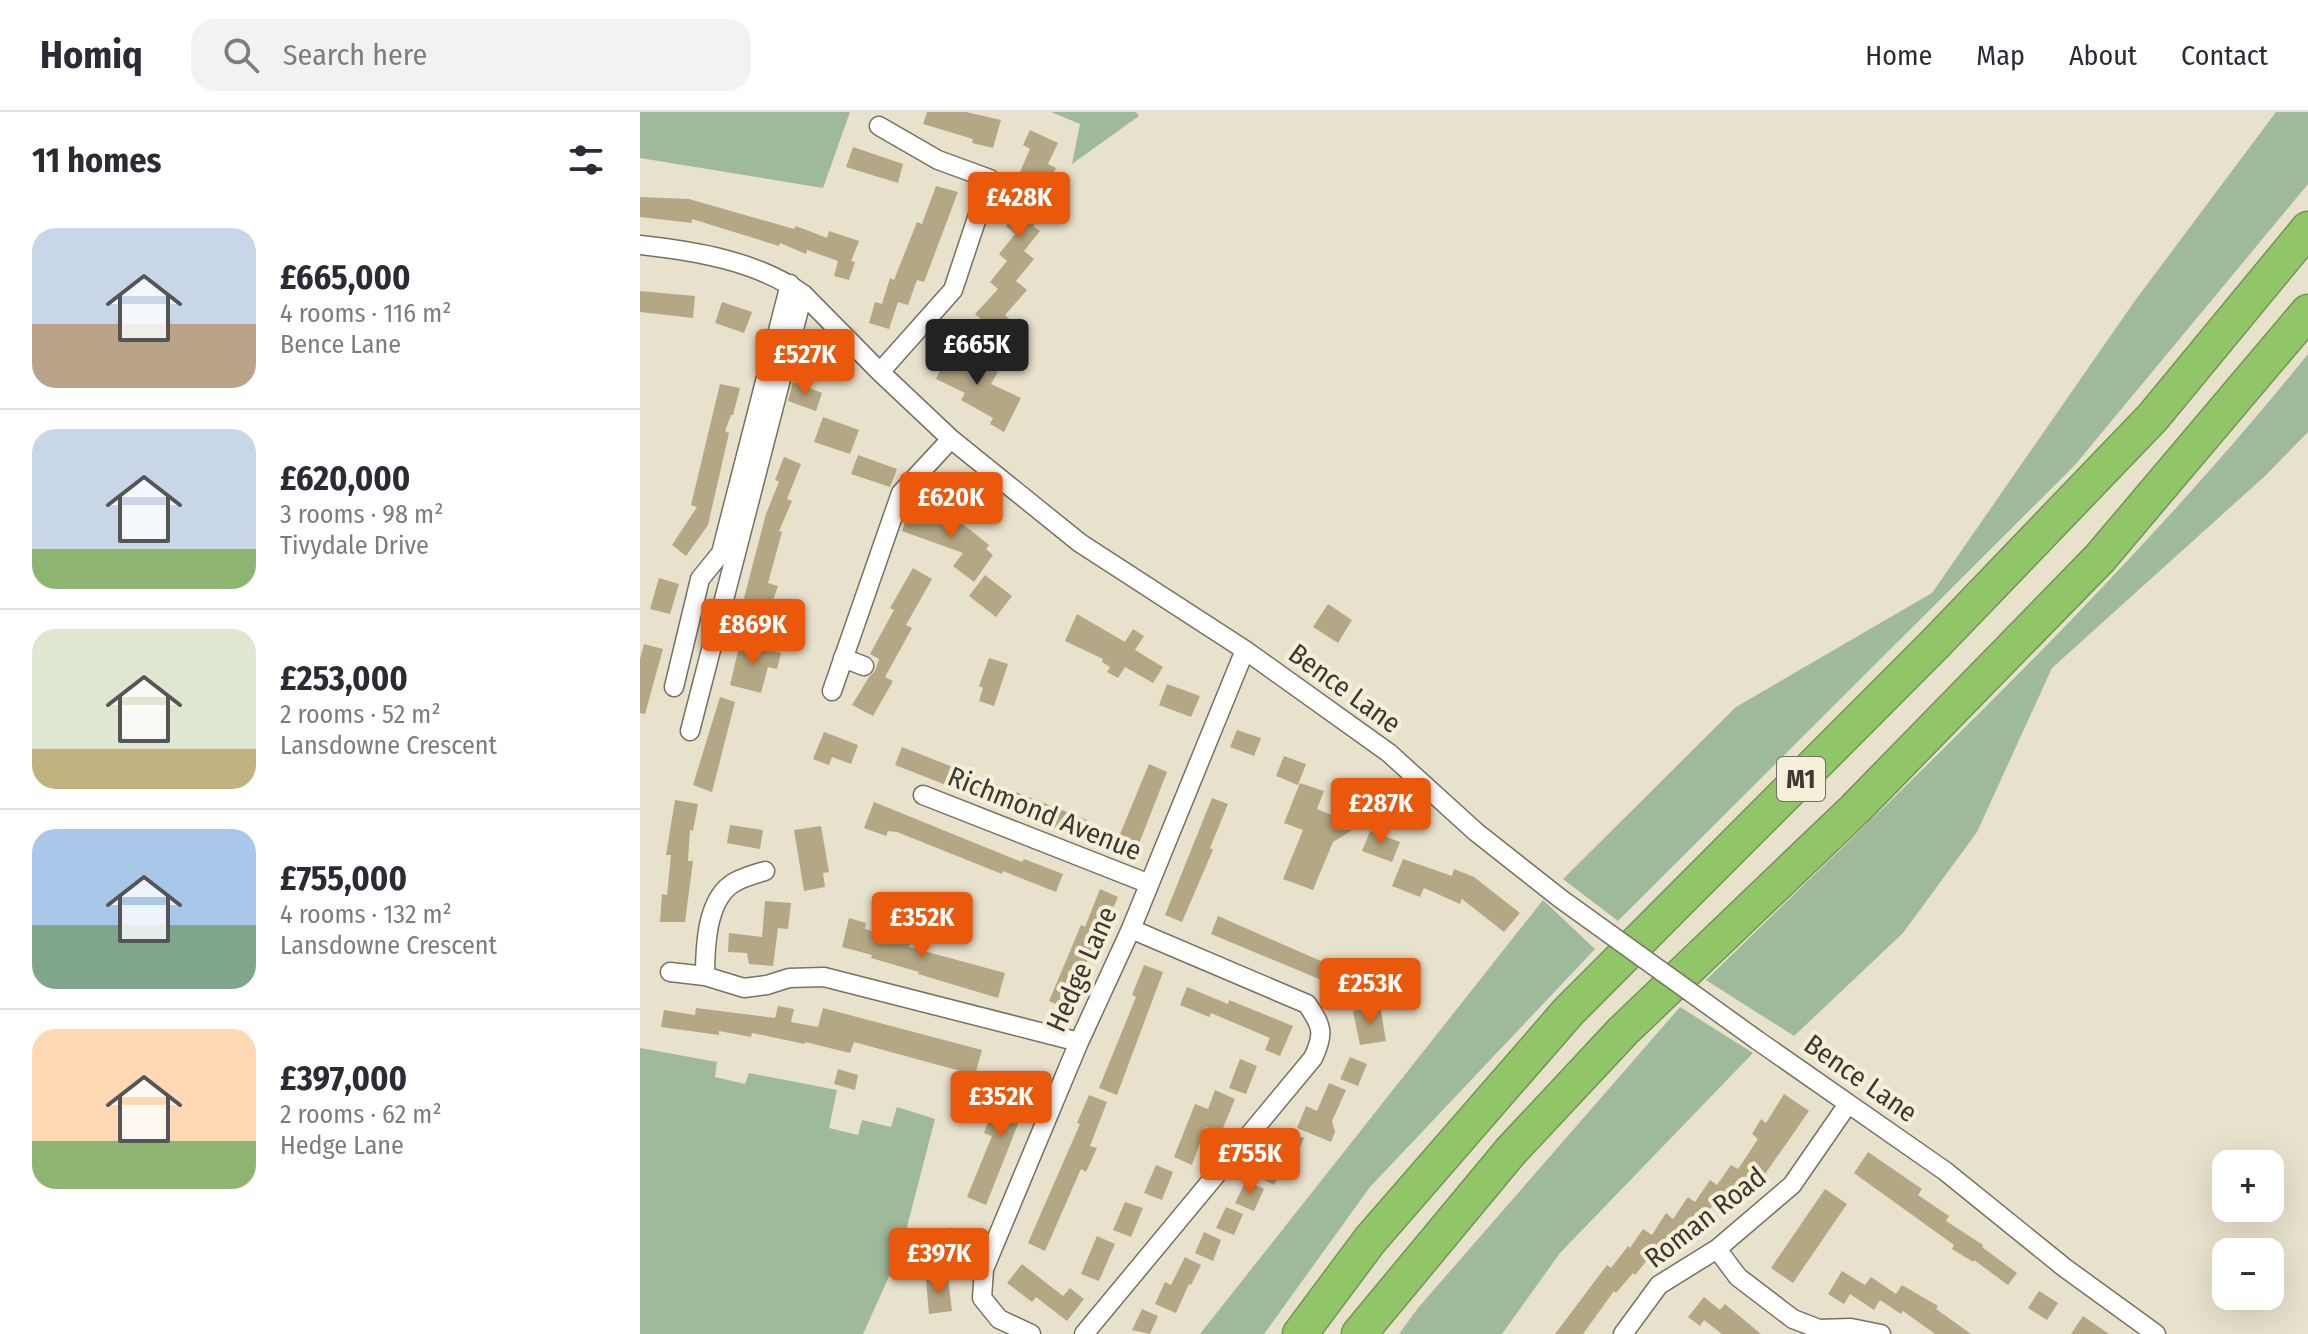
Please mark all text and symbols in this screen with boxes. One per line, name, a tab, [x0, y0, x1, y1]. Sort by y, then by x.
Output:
search box	[191, 19, 751, 91]
text: Homiq	[40, 32, 143, 78]
icon: search	[219, 33, 263, 77]
text: Search here	[283, 37, 427, 73]
text: Home	[1865, 39, 1932, 72]
text: Map	[1976, 39, 2025, 72]
text: About	[2069, 39, 2137, 72]
text: Contact	[2181, 39, 2268, 72]
icon: filters	[564, 138, 608, 182]
text: 11 homes	[32, 140, 161, 181]
pin: £428K	[963, 172, 1075, 240]
text: £428K	[986, 182, 1052, 213]
text: £665,000	[280, 257, 411, 298]
icon: home	[96, 260, 192, 356]
text: 4 rooms · 116 m²	[280, 298, 451, 329]
pin: £665K	[921, 319, 1033, 387]
text: Bence Lane	[280, 329, 401, 360]
pin: £527K	[749, 329, 861, 397]
text: £665K	[944, 329, 1010, 360]
text: £527K	[774, 339, 836, 370]
text: £620,000	[280, 458, 410, 499]
icon: home	[96, 461, 192, 557]
pin: £620K	[895, 472, 1007, 540]
text: £620K	[918, 482, 984, 513]
text: 3 rooms · 98 m²	[280, 499, 443, 530]
text: Tivydale Drive	[280, 530, 429, 561]
pin: £869K	[697, 599, 809, 667]
text: £869K	[719, 609, 787, 640]
street label: Bence Lane	[1282, 637, 1407, 740]
text: £253,000	[280, 658, 408, 699]
icon: home	[96, 661, 192, 757]
text: 2 rooms · 52 m²	[280, 699, 441, 730]
text: Lansdowne Crescent	[280, 730, 497, 761]
road number: M1	[1777, 757, 1825, 801]
street label: Richmond Avenue	[943, 760, 1146, 867]
pin: £287K	[1325, 778, 1437, 846]
text: £287K	[1349, 788, 1413, 819]
text: £755,000	[280, 858, 407, 899]
icon: home	[96, 861, 192, 957]
pin: £352K	[866, 892, 978, 960]
text: 4 rooms · 132 m²	[280, 899, 452, 930]
text: £352K	[890, 902, 954, 933]
street label: Hedge Lane	[1039, 902, 1124, 1037]
text: Lansdowne Crescent	[280, 930, 497, 961]
pin: £253K	[1314, 958, 1426, 1026]
text: £253K	[1338, 968, 1402, 999]
street label: Bence Lane	[1798, 1028, 1924, 1129]
text: £397,000	[280, 1058, 407, 1099]
icon: home	[96, 1061, 192, 1157]
pin: £352K	[945, 1071, 1057, 1139]
text: £352K	[969, 1081, 1033, 1112]
text: 2 rooms · 62 m²	[280, 1099, 442, 1130]
pin: £755K	[1194, 1128, 1306, 1196]
text: Hedge Lane	[280, 1130, 404, 1161]
text: £755K	[1218, 1138, 1282, 1169]
map controls	[2212, 1150, 2284, 1310]
button: +	[2212, 1150, 2284, 1222]
street label: Roman Road	[1638, 1160, 1772, 1275]
pin: £397K	[883, 1228, 995, 1296]
text: £397K	[907, 1238, 971, 1269]
button: −	[2212, 1238, 2284, 1310]

